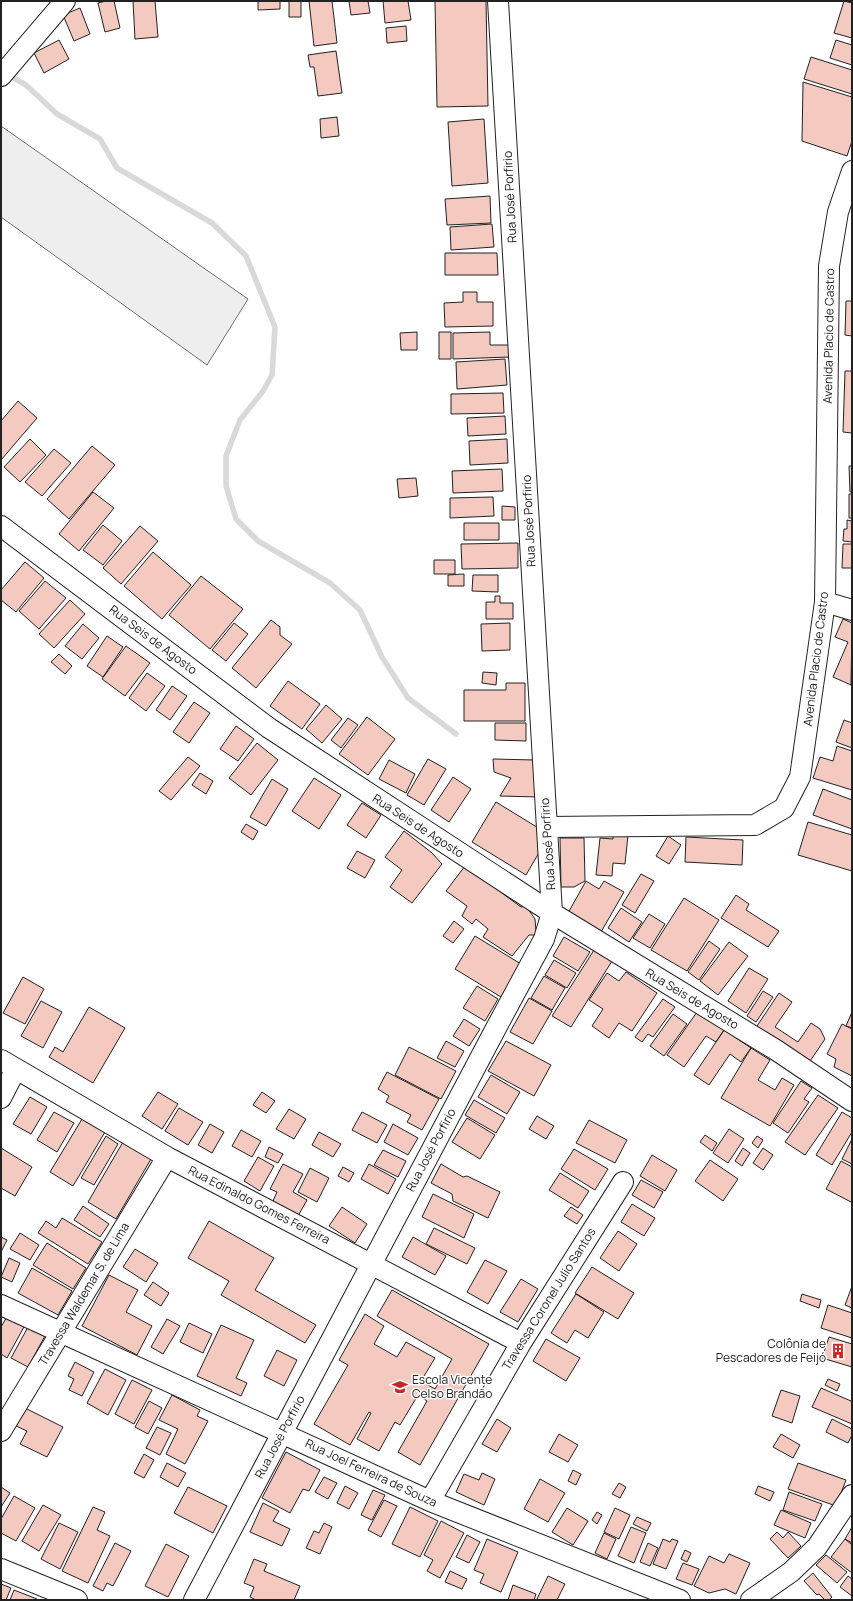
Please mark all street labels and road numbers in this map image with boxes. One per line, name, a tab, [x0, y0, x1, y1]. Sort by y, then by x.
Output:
street label: Rua José Porfirio	[499, 151, 520, 243]
street label: Avenida Placio de Castro	[819, 268, 838, 404]
street label: Rua José Porfirio	[518, 475, 539, 567]
street label: Avenida Placio de Castro	[799, 591, 832, 727]
street label: Rua Seis de Agosto	[106, 601, 201, 678]
street label: Rua Seis de Agosto	[369, 790, 467, 862]
street label: Rua José Porfirio	[536, 797, 559, 891]
street label: Rua Seis de Agosto	[642, 964, 742, 1033]
street label: Rua José Porfirio	[401, 1105, 460, 1194]
street label: Rua Edinaldo Gomes Ferreira	[185, 1161, 333, 1248]
street label: Travessa Waldemar S. de Lima	[34, 1219, 133, 1368]
street label: Travessa Coronel Julio Santos	[498, 1224, 599, 1373]
street label: Rua José Porfirio	[250, 1392, 309, 1481]
street label: Rua Joel Ferreira de Souza	[302, 1434, 440, 1511]

